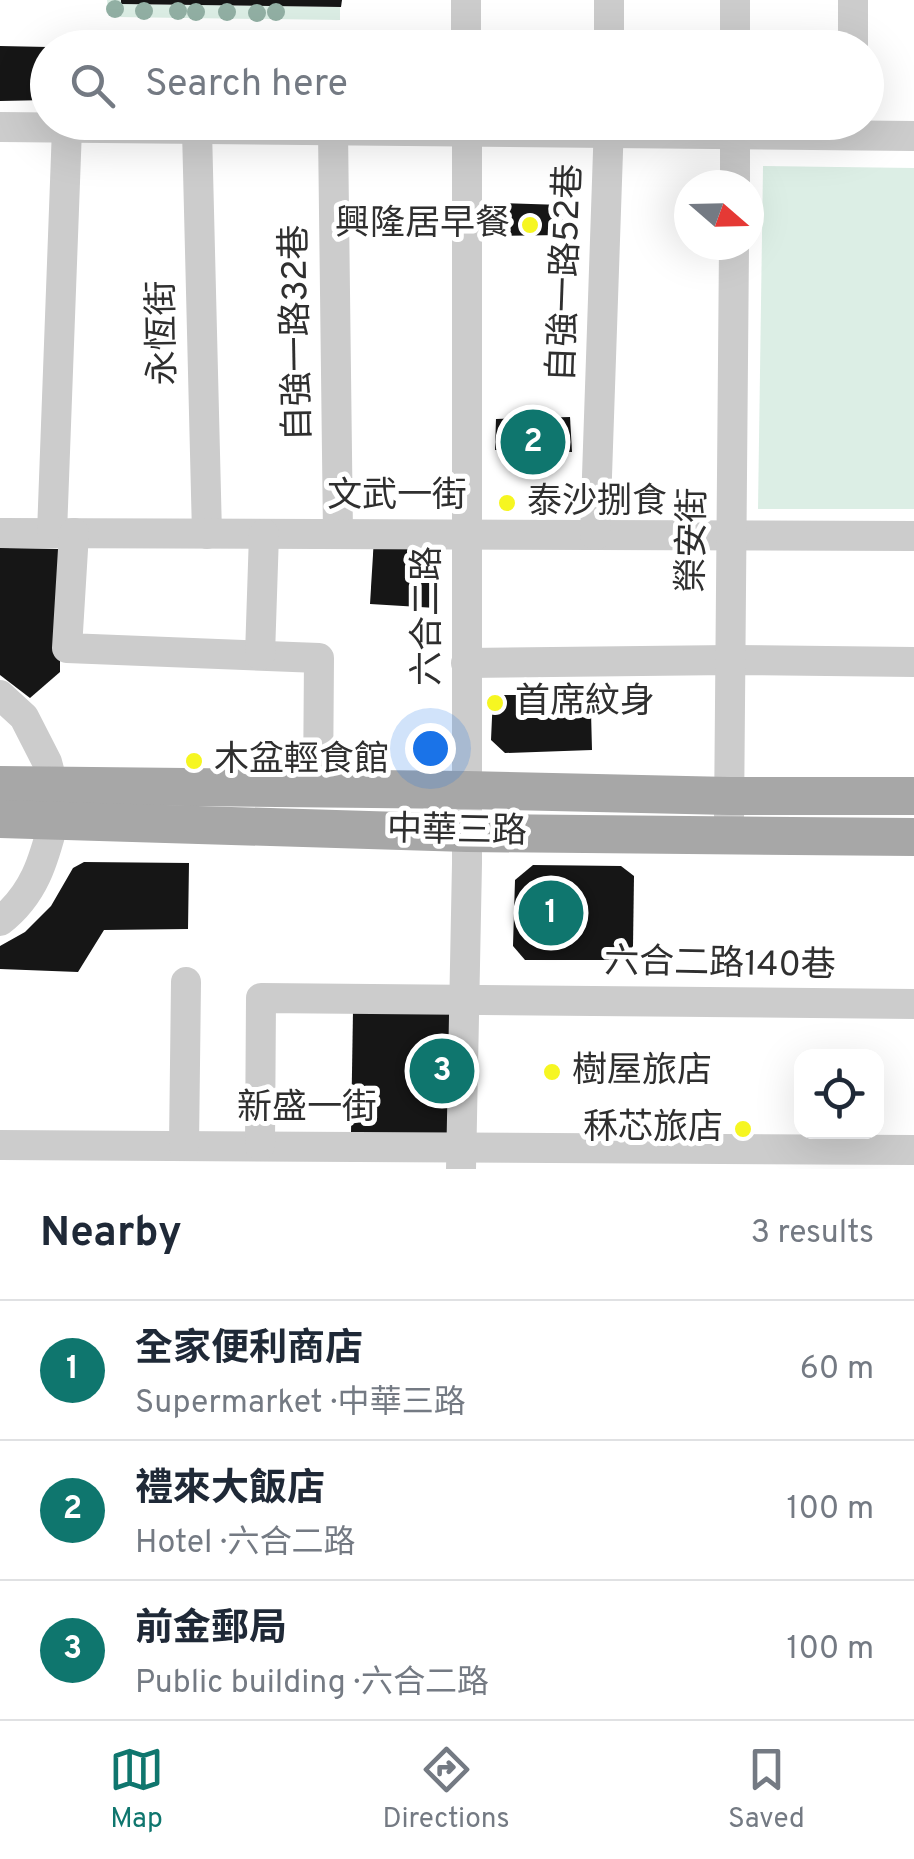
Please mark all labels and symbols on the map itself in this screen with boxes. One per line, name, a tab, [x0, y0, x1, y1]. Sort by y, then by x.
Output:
street label: 自強一路52巷	[541, 163, 593, 383]
north arrow	[674, 170, 764, 260]
place label: 興隆居早餐	[335, 203, 510, 247]
marker: 興隆居早餐	[519, 214, 541, 236]
street label: 自強一路32巷	[274, 224, 322, 442]
street label: 永恆街	[141, 280, 187, 386]
pin: 2	[500, 404, 566, 480]
street label: 文武一街	[327, 475, 467, 519]
place label: 泰沙捌食	[527, 481, 667, 525]
street label: 榮安街	[671, 487, 717, 593]
marker: 泰沙捌食	[496, 492, 518, 514]
street label: 六合二路	[407, 546, 451, 686]
place label: 首席紋身	[515, 681, 655, 725]
marker: 首席紋身	[484, 692, 506, 714]
your location	[405, 723, 456, 774]
place label: 木盆輕食館	[214, 739, 389, 783]
marker: 木盆輕食館	[183, 750, 205, 772]
street label: 中華三路	[387, 809, 527, 855]
pin: 1	[518, 876, 584, 950]
street label: 六合二路140巷	[604, 941, 836, 989]
pin: 3	[410, 1034, 474, 1108]
place label: 樹屋旅店	[572, 1050, 712, 1094]
marker: 樹屋旅店	[541, 1061, 563, 1083]
street label: 新盛一街	[237, 1087, 377, 1131]
place label: 秝芯旅店	[583, 1107, 723, 1151]
marker: 秝芯旅店	[732, 1118, 754, 1140]

